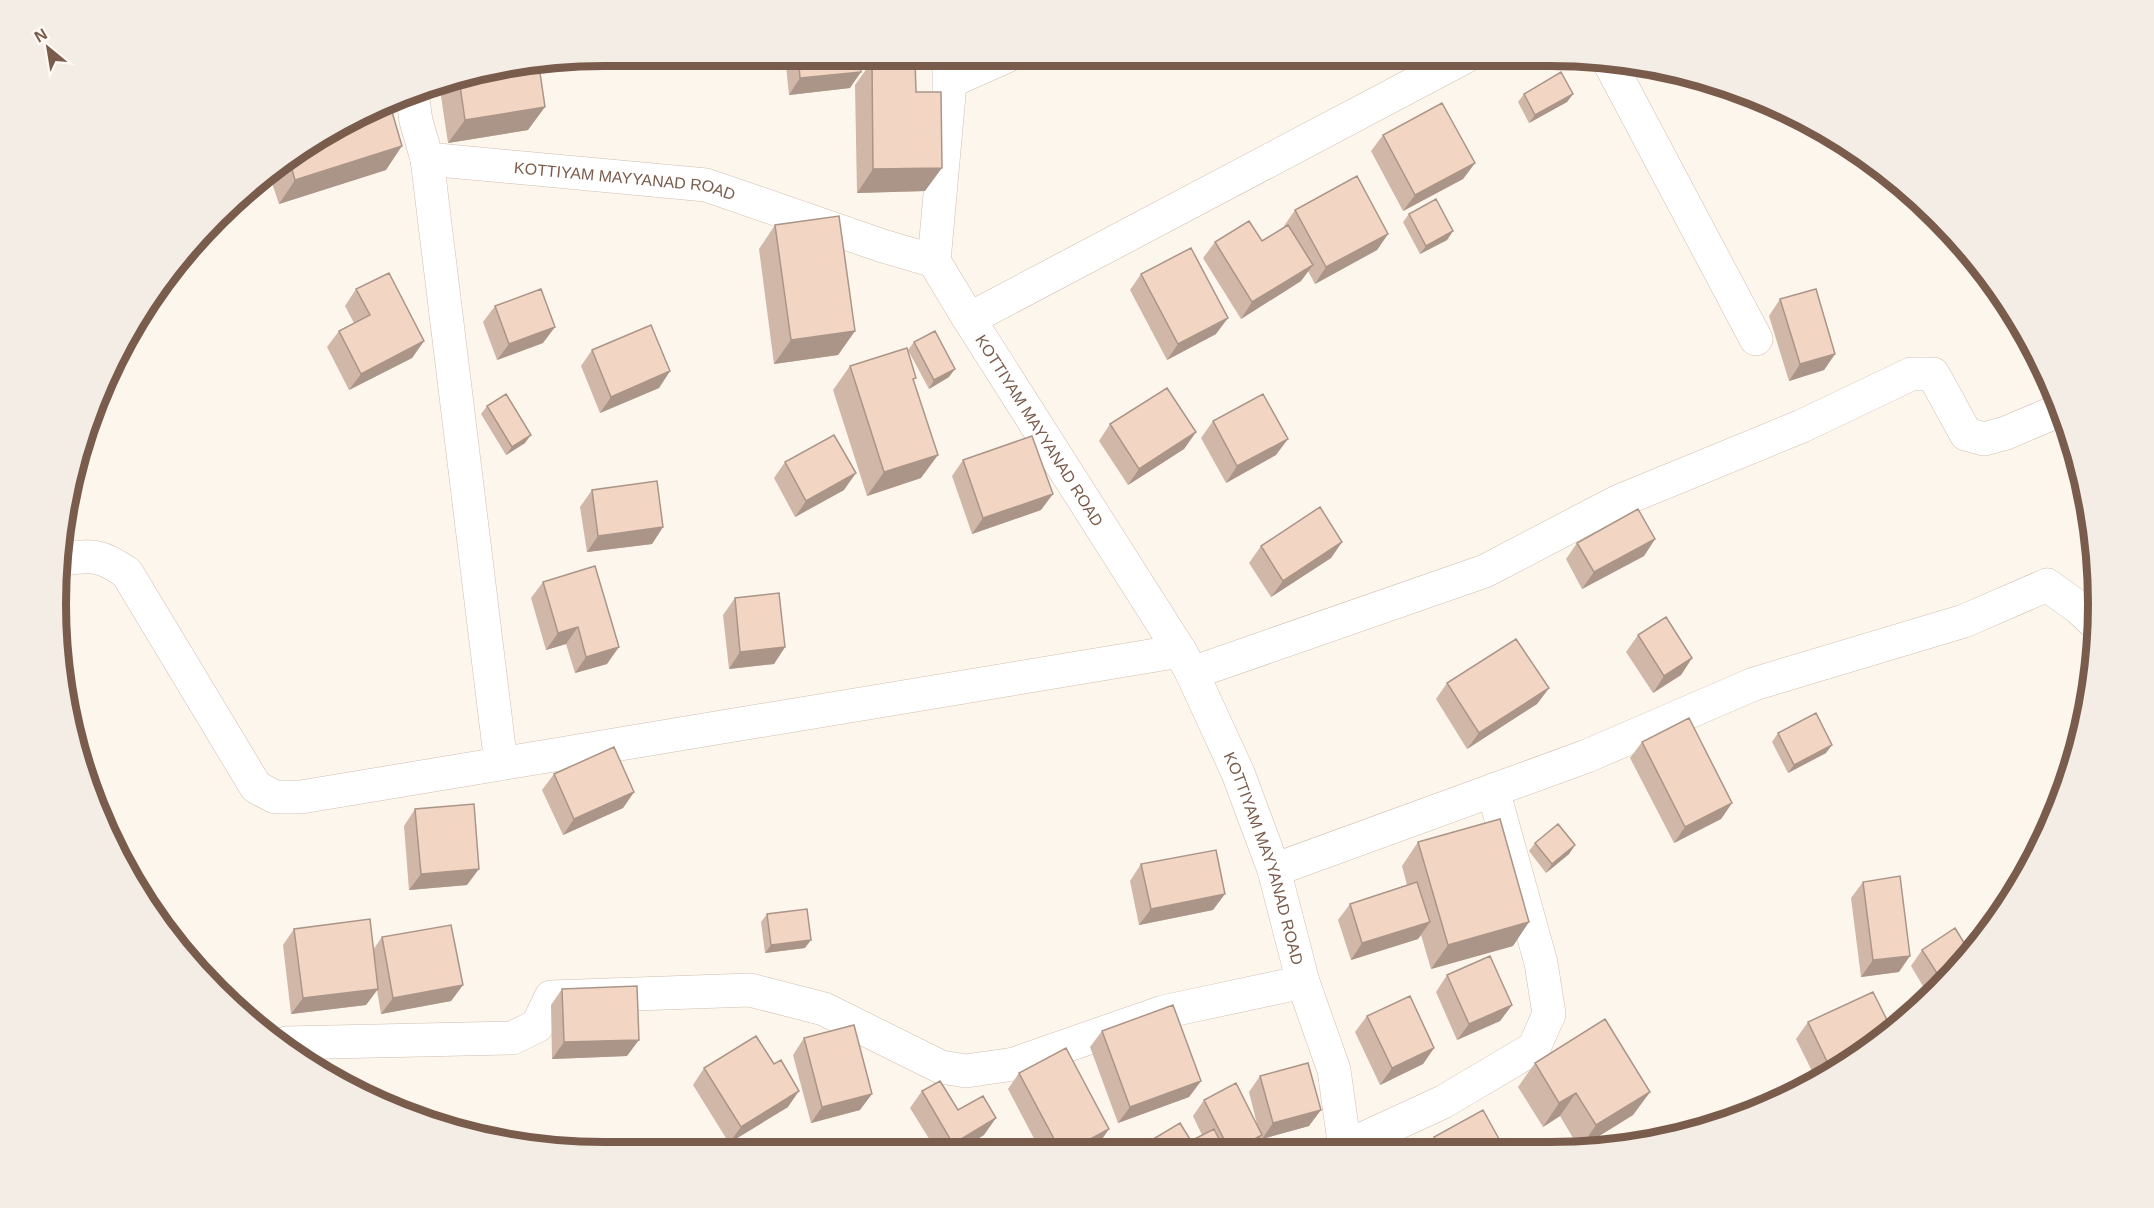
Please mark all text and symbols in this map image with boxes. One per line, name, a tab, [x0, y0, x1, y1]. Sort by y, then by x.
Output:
north arrow	[18, 18, 78, 78]
text: N	[31, 25, 50, 46]
street label: KOTTIYAM MAYYANAD ROAD	[513, 159, 737, 203]
street label: KOTTIYAM MAYYANAD ROAD	[972, 332, 1106, 529]
street label: KOTTIYAM MAYYANAD ROAD	[1221, 749, 1306, 967]

